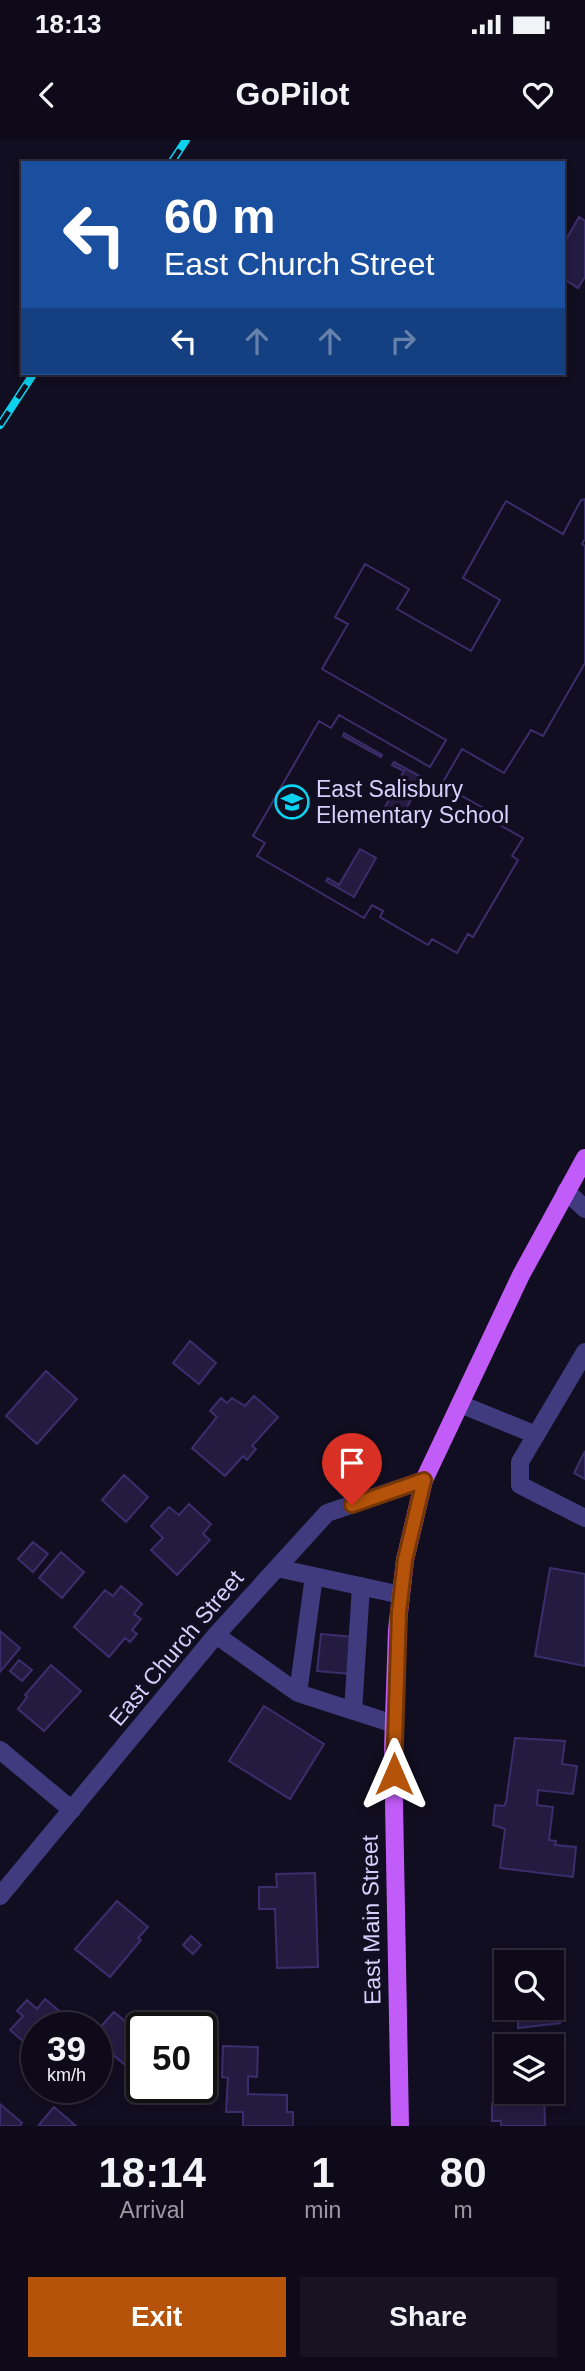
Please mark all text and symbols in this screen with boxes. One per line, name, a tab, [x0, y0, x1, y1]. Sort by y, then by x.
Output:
text: 18:13	[35, 9, 102, 39]
icon: back	[28, 76, 66, 114]
text: GoPilot	[236, 76, 349, 112]
icon: heart	[519, 76, 557, 114]
icon: left	[49, 189, 140, 280]
text: 60 m	[164, 189, 276, 243]
text: East Church Street	[164, 246, 434, 282]
icon: left	[165, 322, 203, 360]
icon: ahead	[238, 322, 276, 360]
icon: ahead	[311, 322, 349, 360]
icon: right	[384, 322, 422, 360]
place label: East Salisbury Elementary School	[316, 776, 509, 828]
school or university icon: East Salisbury Elementary School	[273, 783, 311, 821]
pin	[322, 1433, 382, 1505]
icon: arrive	[333, 1444, 371, 1482]
street label: East Church Street	[104, 1565, 249, 1731]
position arrow	[357, 1737, 431, 1811]
street label: East Main Street	[357, 1834, 385, 2005]
map controls	[494, 1950, 564, 2104]
button: search	[494, 1950, 564, 2020]
speed limit sign: 50	[126, 2012, 217, 2103]
text: 39	[47, 2029, 86, 2068]
button: layers	[494, 2034, 564, 2104]
text: km/h	[47, 2065, 86, 2085]
text: 18:14	[98, 2149, 206, 2196]
text: 1	[311, 2149, 335, 2196]
text: 80	[440, 2149, 487, 2196]
text: Arrival	[120, 2197, 185, 2223]
text: min	[304, 2197, 341, 2223]
text: m	[454, 2197, 473, 2223]
button: Exit	[28, 2277, 286, 2357]
button: Share	[300, 2277, 557, 2357]

